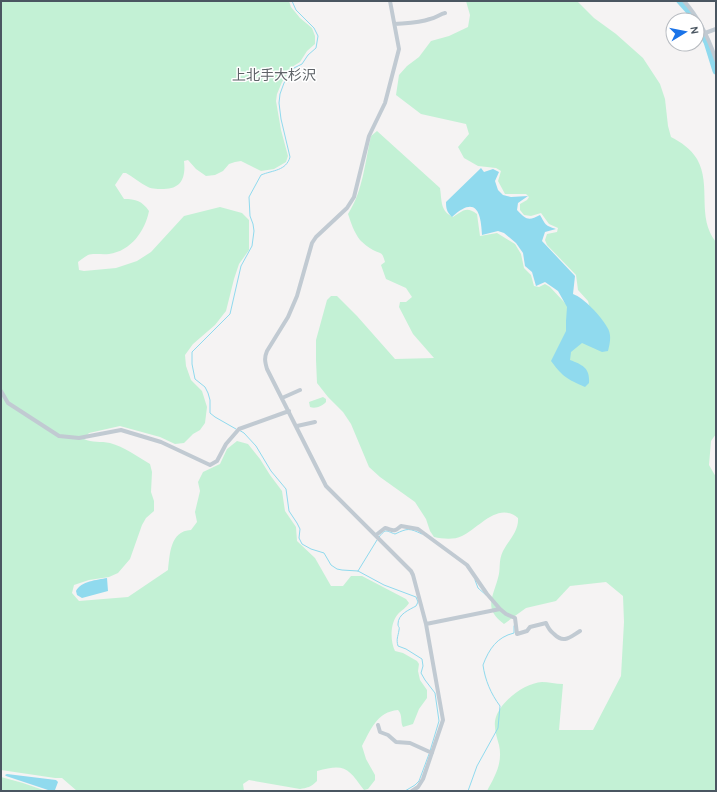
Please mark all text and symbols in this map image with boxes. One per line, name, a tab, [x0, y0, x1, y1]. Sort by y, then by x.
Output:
north arrow	[665, 12, 705, 52]
text: N	[687, 25, 701, 35]
district label: 上北手大杉沢	[232, 67, 316, 84]

